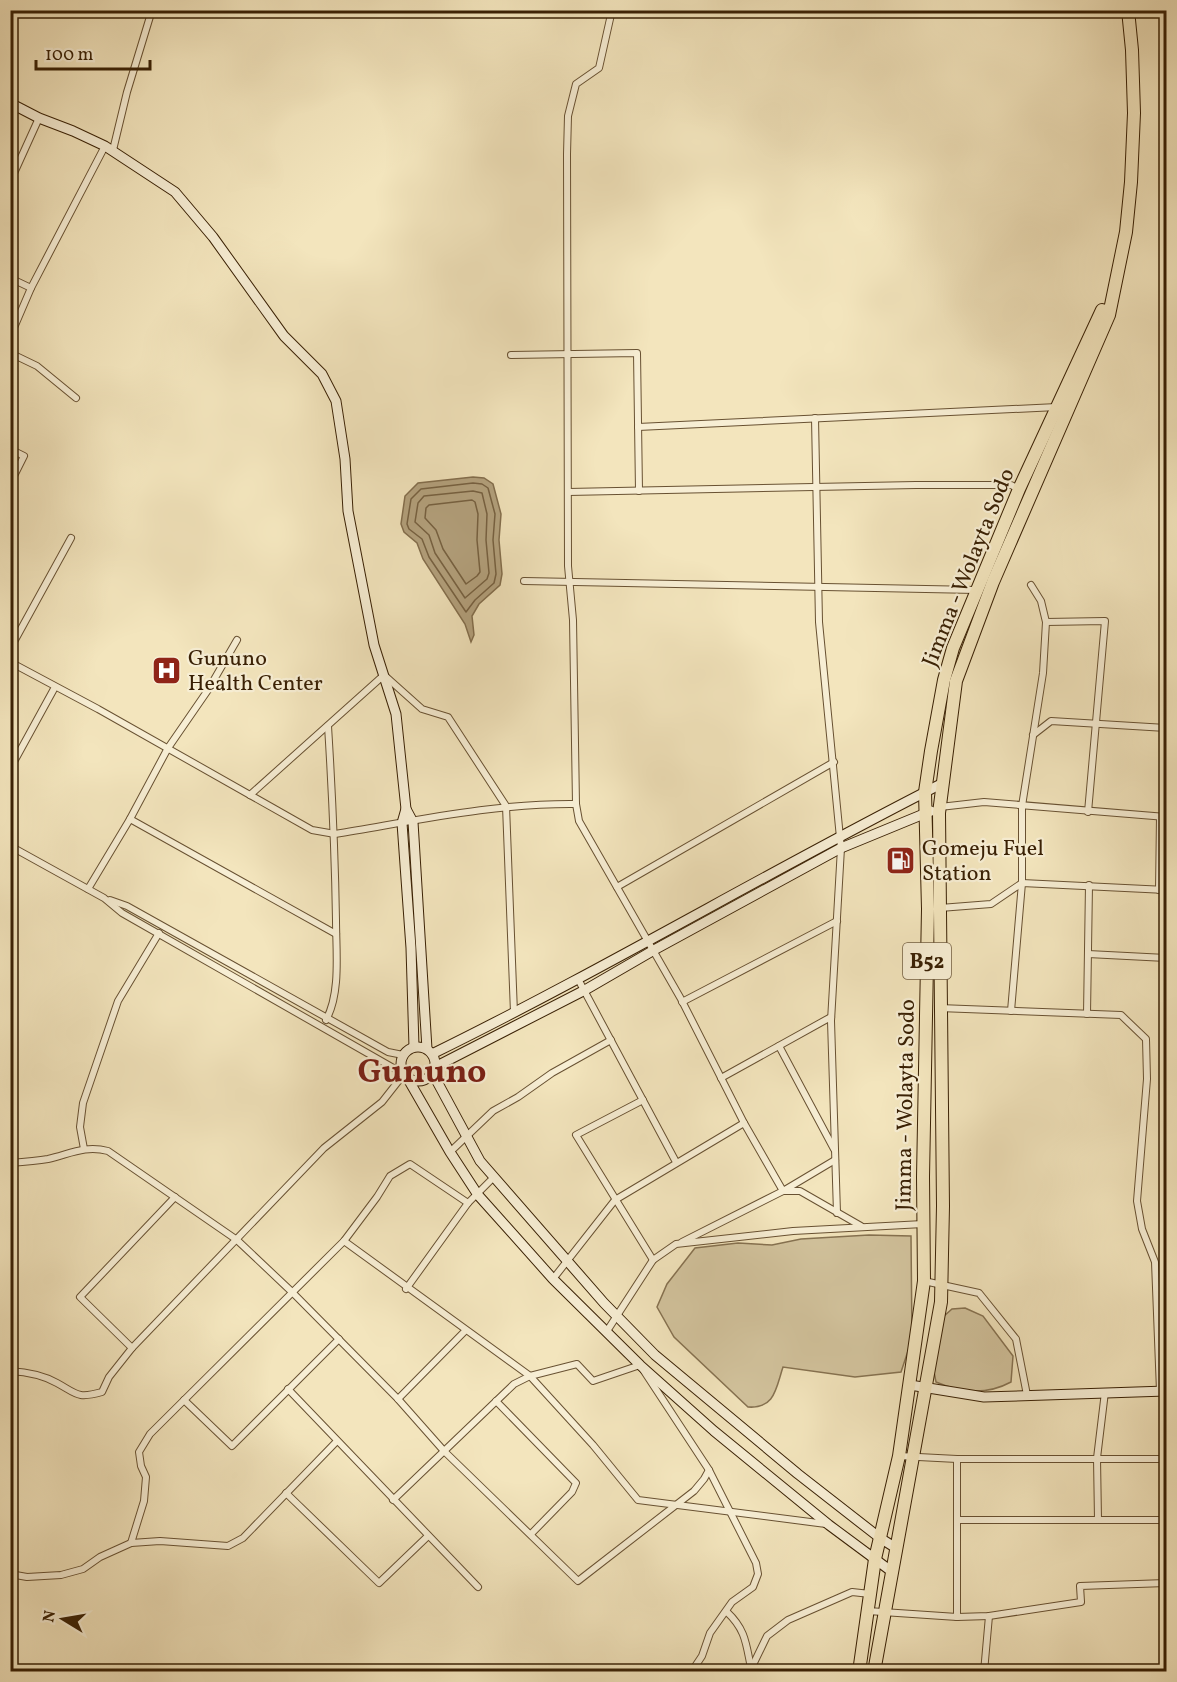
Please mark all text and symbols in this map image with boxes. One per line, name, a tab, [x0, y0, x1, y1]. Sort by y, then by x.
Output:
scale bar	[36, 33, 150, 71]
text: 100 m	[45, 43, 94, 68]
street label: Jimma - Wolayta Sodo	[915, 464, 1023, 672]
place label: Gununo Health Center	[188, 644, 323, 700]
hospital icon: Gununo Health Center	[151, 654, 183, 686]
place label: Gomeju Fuel Station	[922, 834, 1044, 890]
fuel station icon: Gomeju Fuel Station	[885, 844, 917, 876]
road number: B52	[903, 943, 951, 979]
street label: Jimma - Wolayta Sodo	[889, 999, 924, 1211]
district label: Gununo	[358, 1050, 486, 1097]
north arrow	[33, 1589, 93, 1649]
text: N	[38, 1608, 62, 1624]

